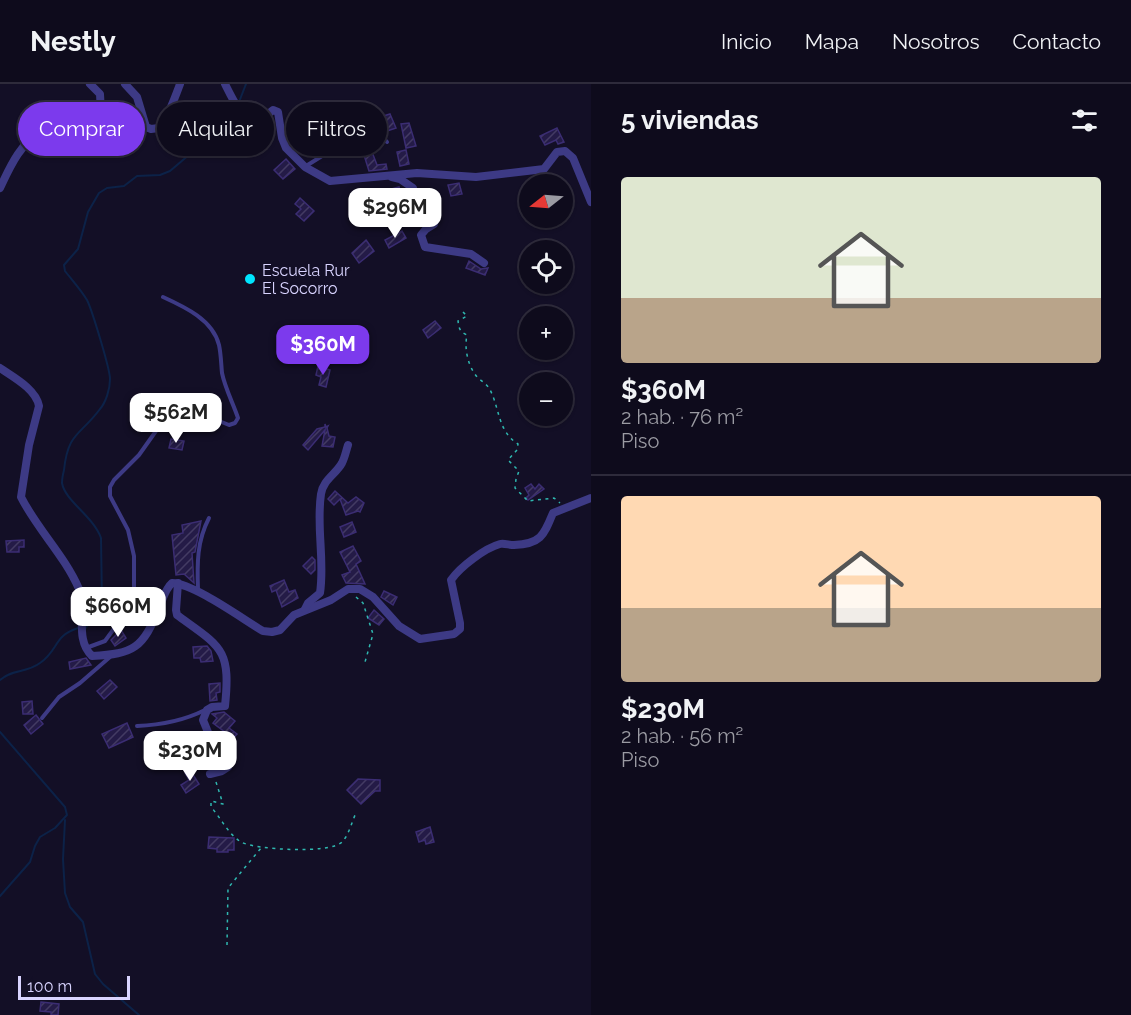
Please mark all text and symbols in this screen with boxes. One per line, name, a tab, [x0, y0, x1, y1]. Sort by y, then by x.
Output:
text: Nestly	[30, 25, 116, 58]
text: Inicio	[721, 29, 772, 54]
text: Mapa	[805, 29, 859, 54]
text: Nosotros	[892, 29, 980, 54]
text: Contacto	[1013, 29, 1101, 54]
chip: Comprar	[18, 102, 145, 156]
chip: Alquilar	[157, 102, 274, 156]
chip: Filtros	[286, 102, 387, 156]
icon: filters	[1068, 104, 1101, 137]
text: 5 viviendas	[621, 105, 759, 135]
north arrow	[519, 174, 573, 228]
map controls	[519, 174, 573, 426]
pin: $296M	[353, 188, 437, 239]
text: $296M	[362, 195, 428, 219]
icon: home	[807, 216, 915, 324]
button: locate	[519, 240, 573, 294]
place label: Escuela Rur El Socorro	[262, 261, 350, 298]
marker: Escuela Rur El Socorro	[243, 272, 257, 286]
button: +	[519, 306, 573, 360]
pin: $360M	[281, 325, 365, 376]
text: $360M	[290, 332, 356, 356]
button: −	[519, 372, 573, 426]
text: $360M	[621, 375, 706, 405]
pin: $562M	[134, 393, 218, 444]
text: $562M	[144, 400, 208, 424]
text: 2 hab. · 76 m²	[621, 405, 743, 429]
text: Piso	[621, 429, 659, 453]
icon: home	[807, 535, 915, 643]
pin: $660M	[76, 587, 160, 638]
text: $660M	[85, 594, 151, 618]
text: $230M	[621, 694, 705, 724]
text: 2 hab. · 56 m²	[621, 724, 743, 748]
pin: $230M	[148, 731, 232, 782]
text: $230M	[158, 738, 222, 762]
text: Piso	[621, 748, 659, 772]
scale bar	[18, 973, 130, 1000]
text: 100 m	[27, 977, 72, 996]

